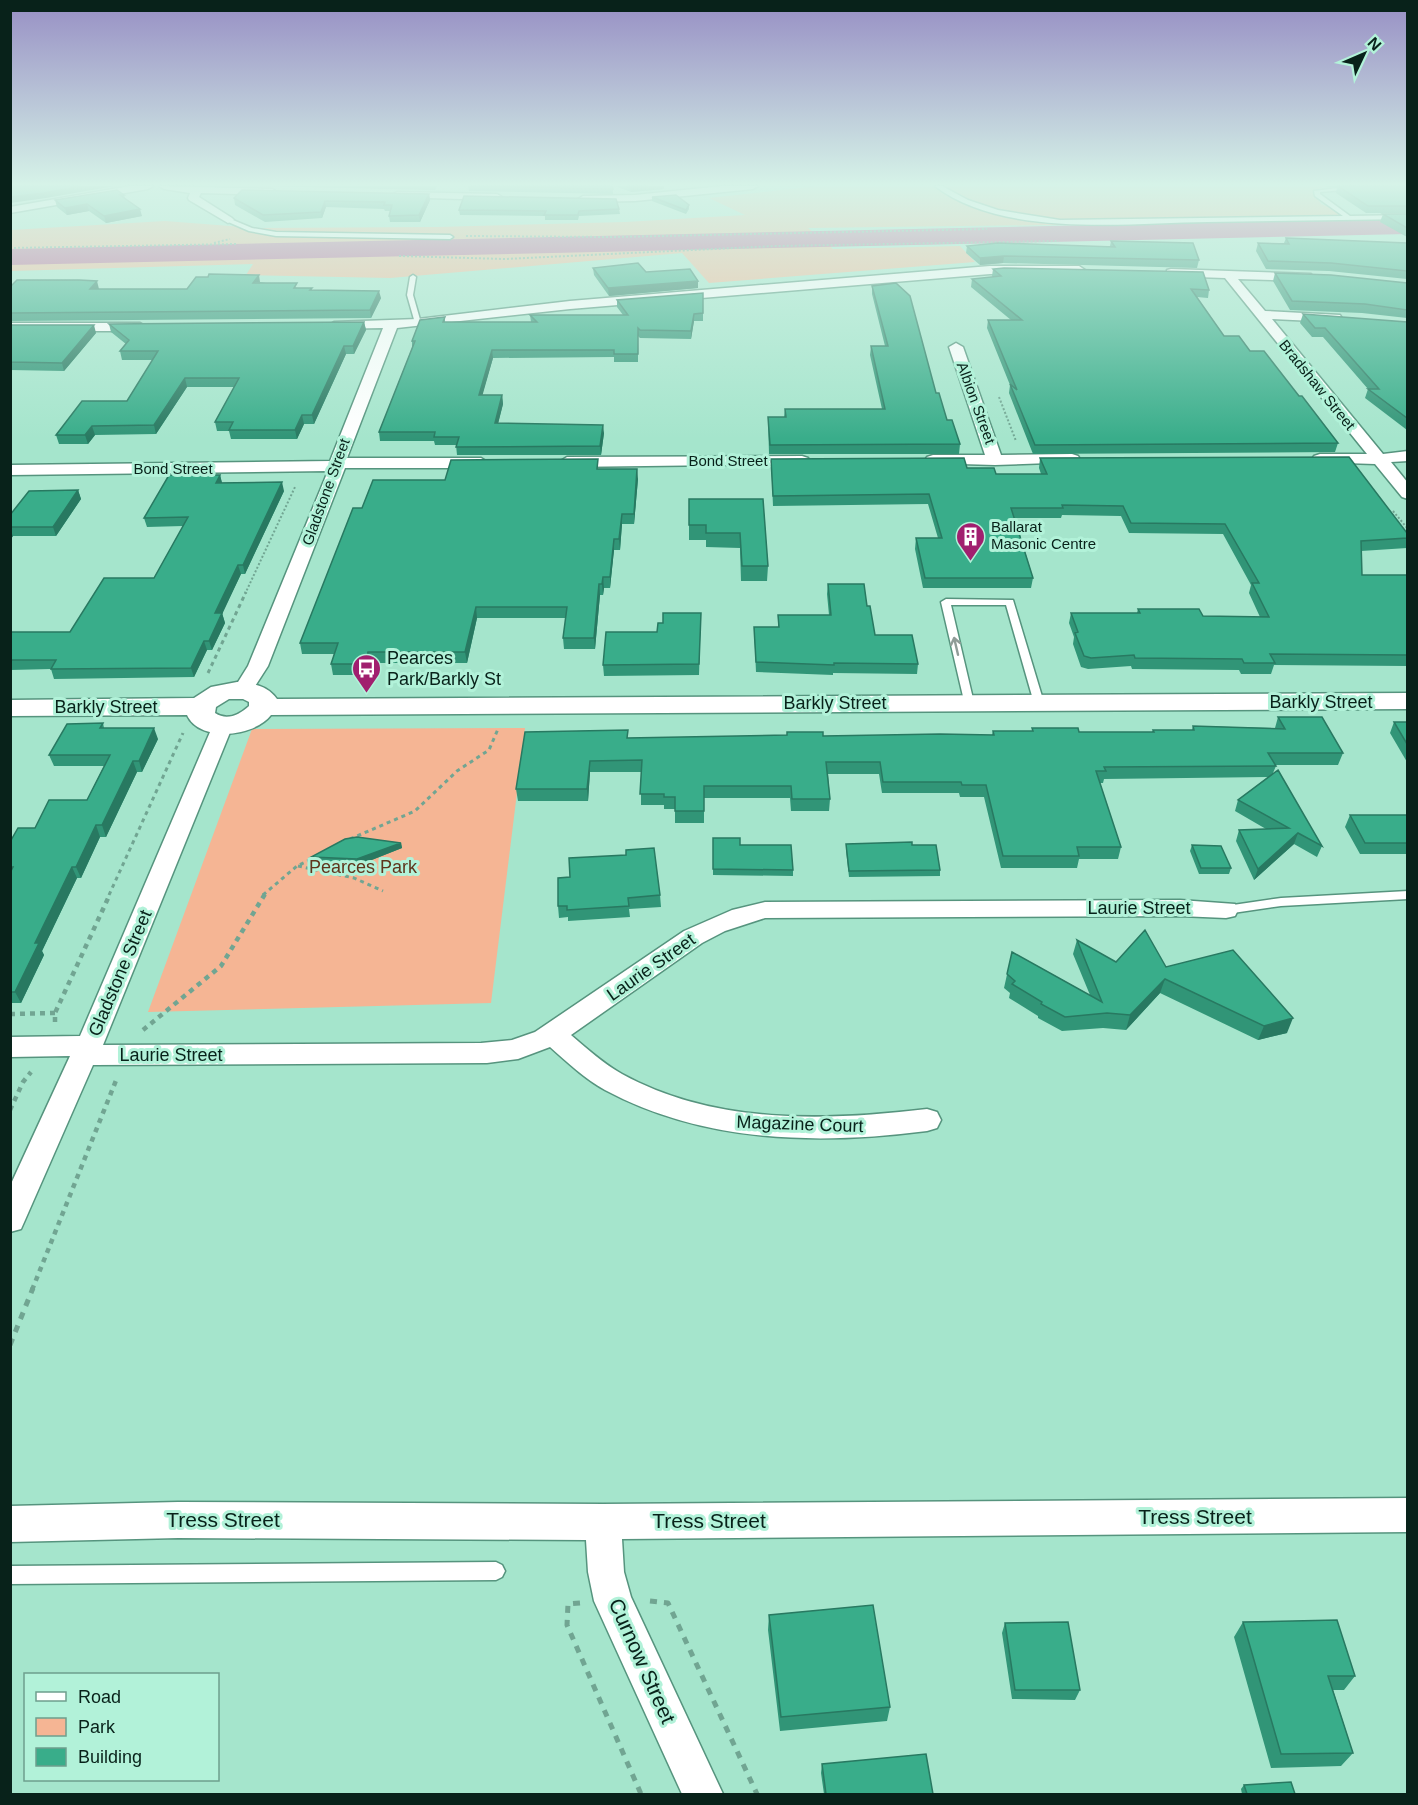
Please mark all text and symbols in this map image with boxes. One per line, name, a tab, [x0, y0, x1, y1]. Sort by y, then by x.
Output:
north arrow	[1334, 24, 1394, 84]
text: N	[1364, 34, 1385, 54]
street label: Bradshaw Street	[1276, 336, 1359, 434]
street label: Albion Street	[954, 360, 999, 447]
street label: Gladstone Street	[298, 435, 353, 548]
street label: Bond Street	[688, 452, 768, 469]
street label: Bond Street	[133, 460, 213, 477]
place label: Ballarat Masonic Centre	[991, 518, 1096, 552]
building icon: Ballarat Masonic Centre	[954, 520, 986, 562]
one-way arrow	[949, 636, 961, 655]
place label: Pearces Park/Barkly St	[387, 648, 501, 689]
bus stop icon: Pearces Park/Barkly St	[350, 652, 382, 694]
street label: Barkly Street	[1269, 692, 1373, 712]
street label: Barkly Street	[783, 693, 887, 713]
street label: Barkly Street	[54, 697, 158, 717]
park label: Pearces Park	[309, 857, 418, 877]
street label: Laurie Street	[1087, 898, 1191, 918]
street label: Gladstone Street	[84, 907, 156, 1039]
street label: Laurie Street	[603, 929, 699, 1005]
street label: Laurie Street	[119, 1045, 223, 1065]
street label: Magazine Court	[736, 1112, 864, 1136]
street label: Tress Street	[1138, 1505, 1252, 1528]
street label: Tress Street	[166, 1508, 280, 1531]
street label: Tress Street	[652, 1509, 766, 1532]
street label: Curnow Street	[605, 1595, 680, 1727]
legend	[24, 1673, 219, 1781]
text: Road	[78, 1687, 121, 1707]
text: Park	[78, 1717, 116, 1737]
text: Building	[78, 1747, 142, 1767]

